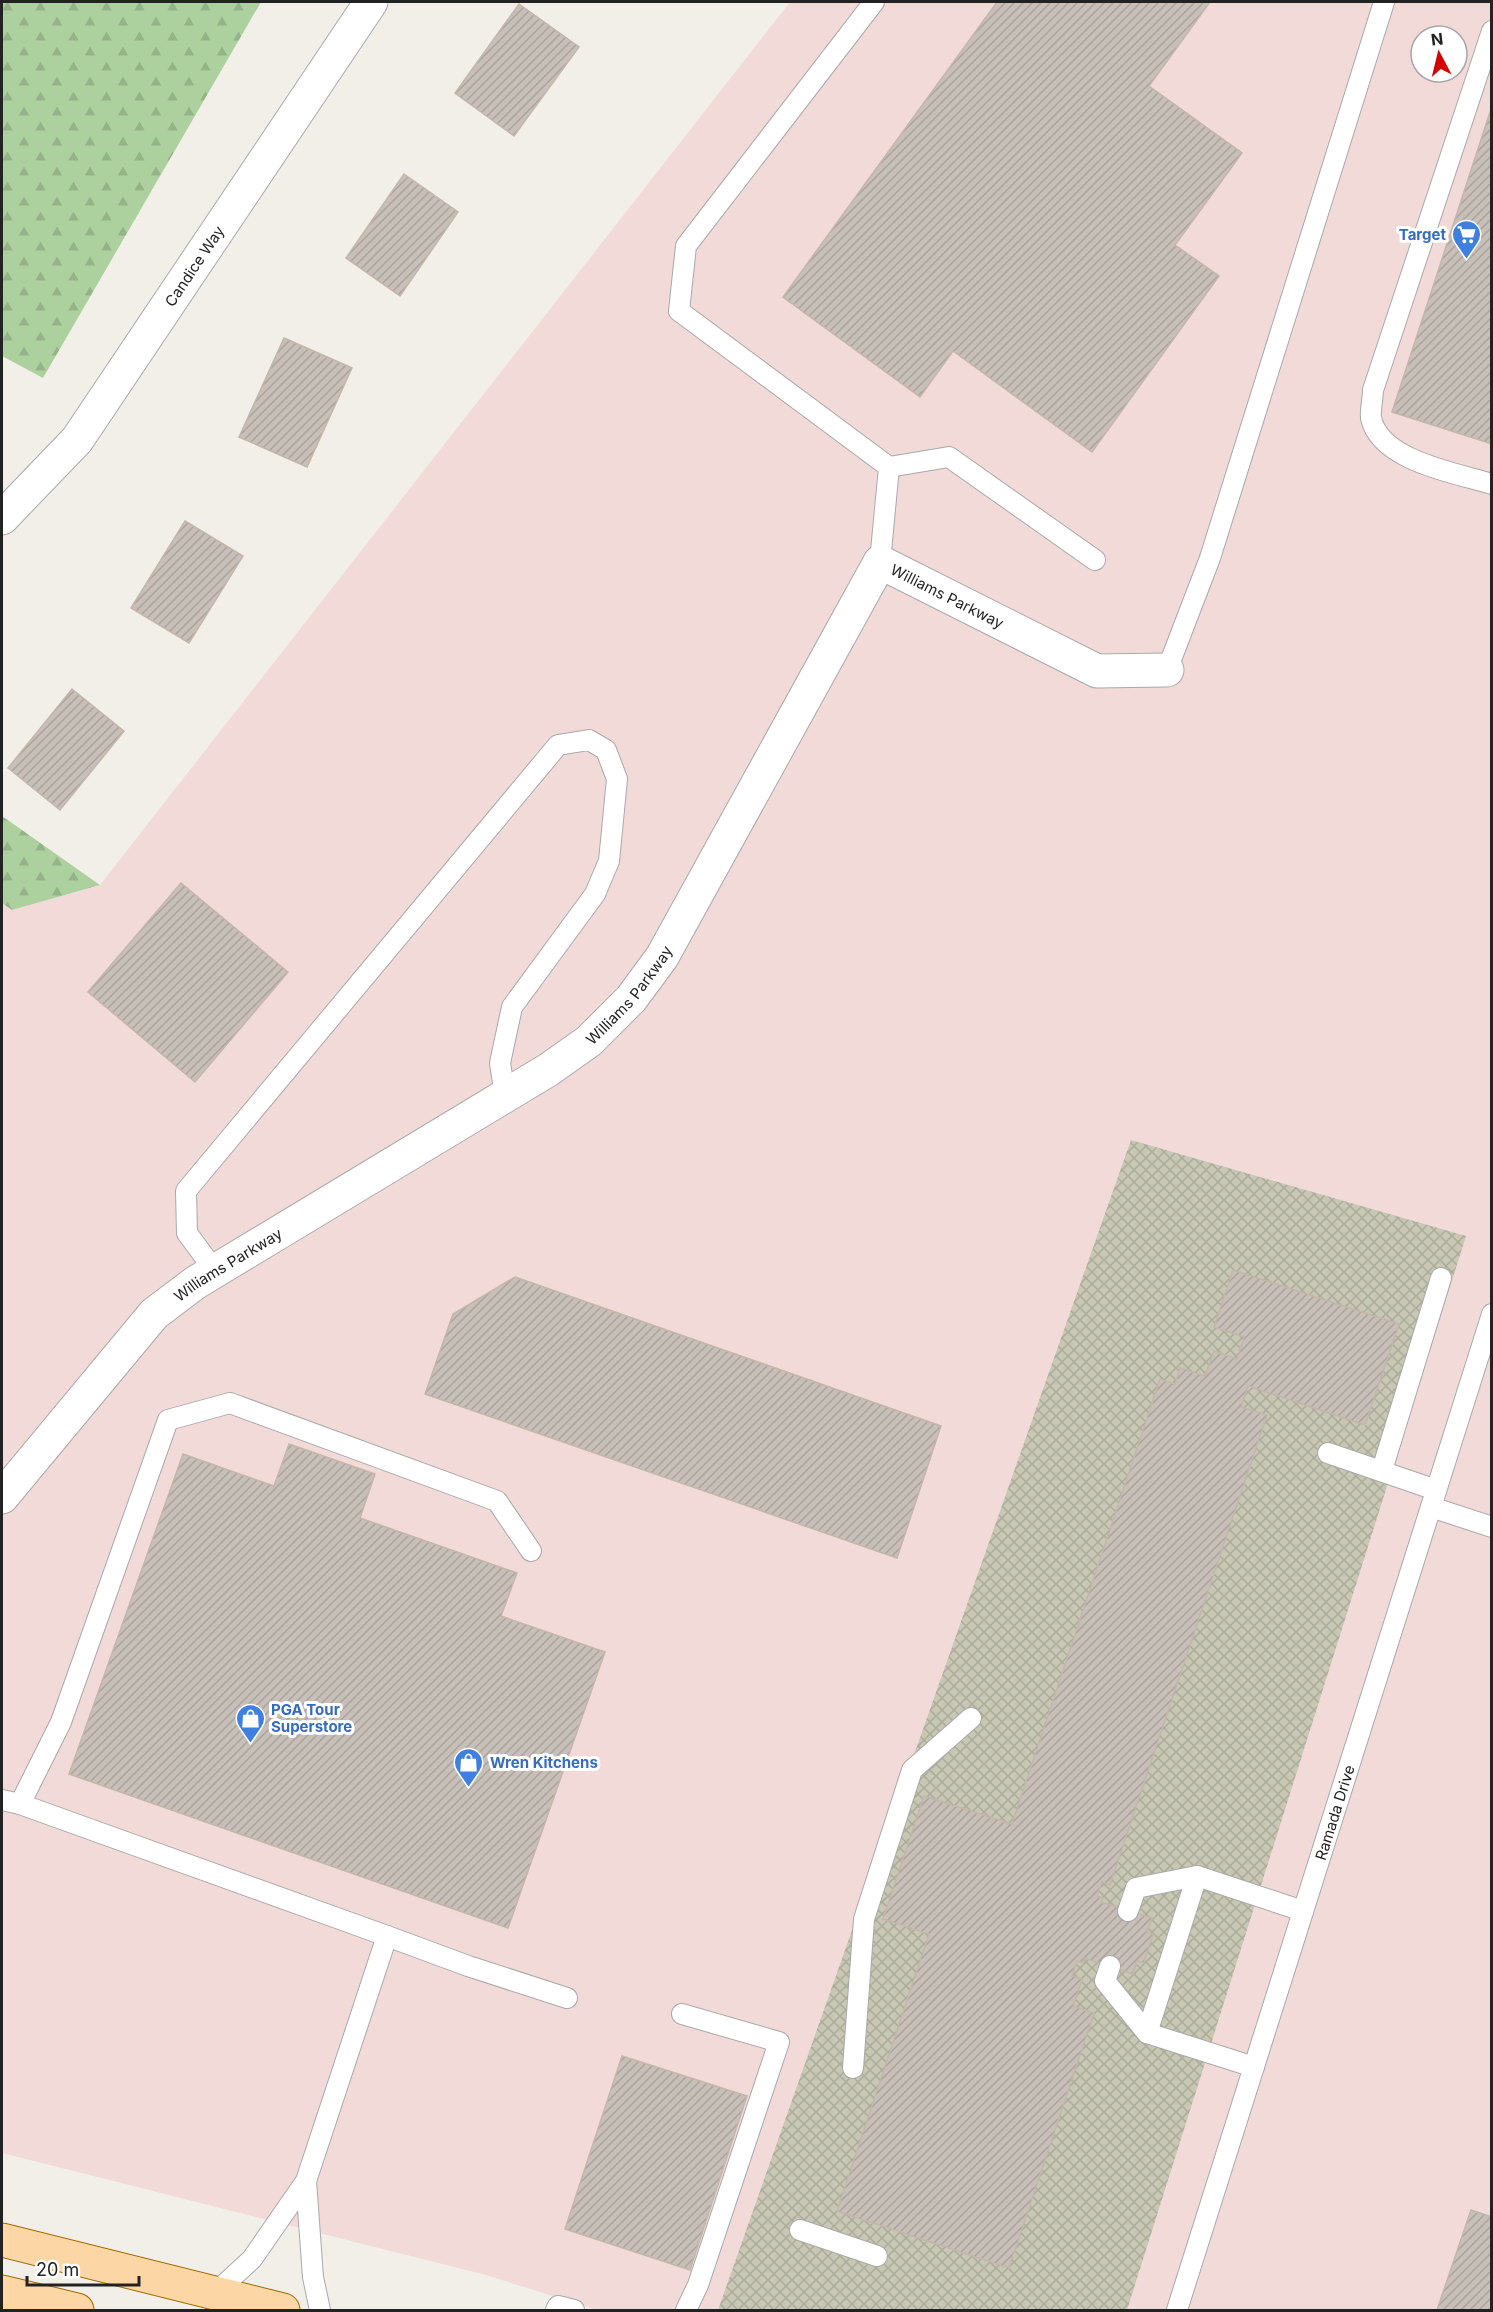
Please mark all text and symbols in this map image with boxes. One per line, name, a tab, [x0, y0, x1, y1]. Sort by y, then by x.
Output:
north arrow	[1409, 24, 1469, 84]
text: N	[1430, 28, 1444, 50]
supermarket icon: Target	[1451, 218, 1483, 260]
street label: Candice Way	[160, 221, 228, 310]
place label: Target	[1399, 225, 1446, 244]
street label: Williams Parkway	[888, 560, 1008, 632]
street label: Williams Parkway	[582, 942, 676, 1048]
street label: Williams Parkway	[170, 1223, 286, 1305]
place label: PGA Tour Superstore	[271, 1700, 352, 1736]
shop icon: PGA Tour Superstore	[234, 1702, 266, 1744]
shop icon: Wren Kitchens	[453, 1746, 485, 1788]
place label: Wren Kitchens	[490, 1753, 598, 1772]
street label: Ramada Drive	[1310, 1762, 1358, 1862]
scale bar	[27, 2249, 140, 2287]
text: 20 m	[36, 2259, 79, 2280]

